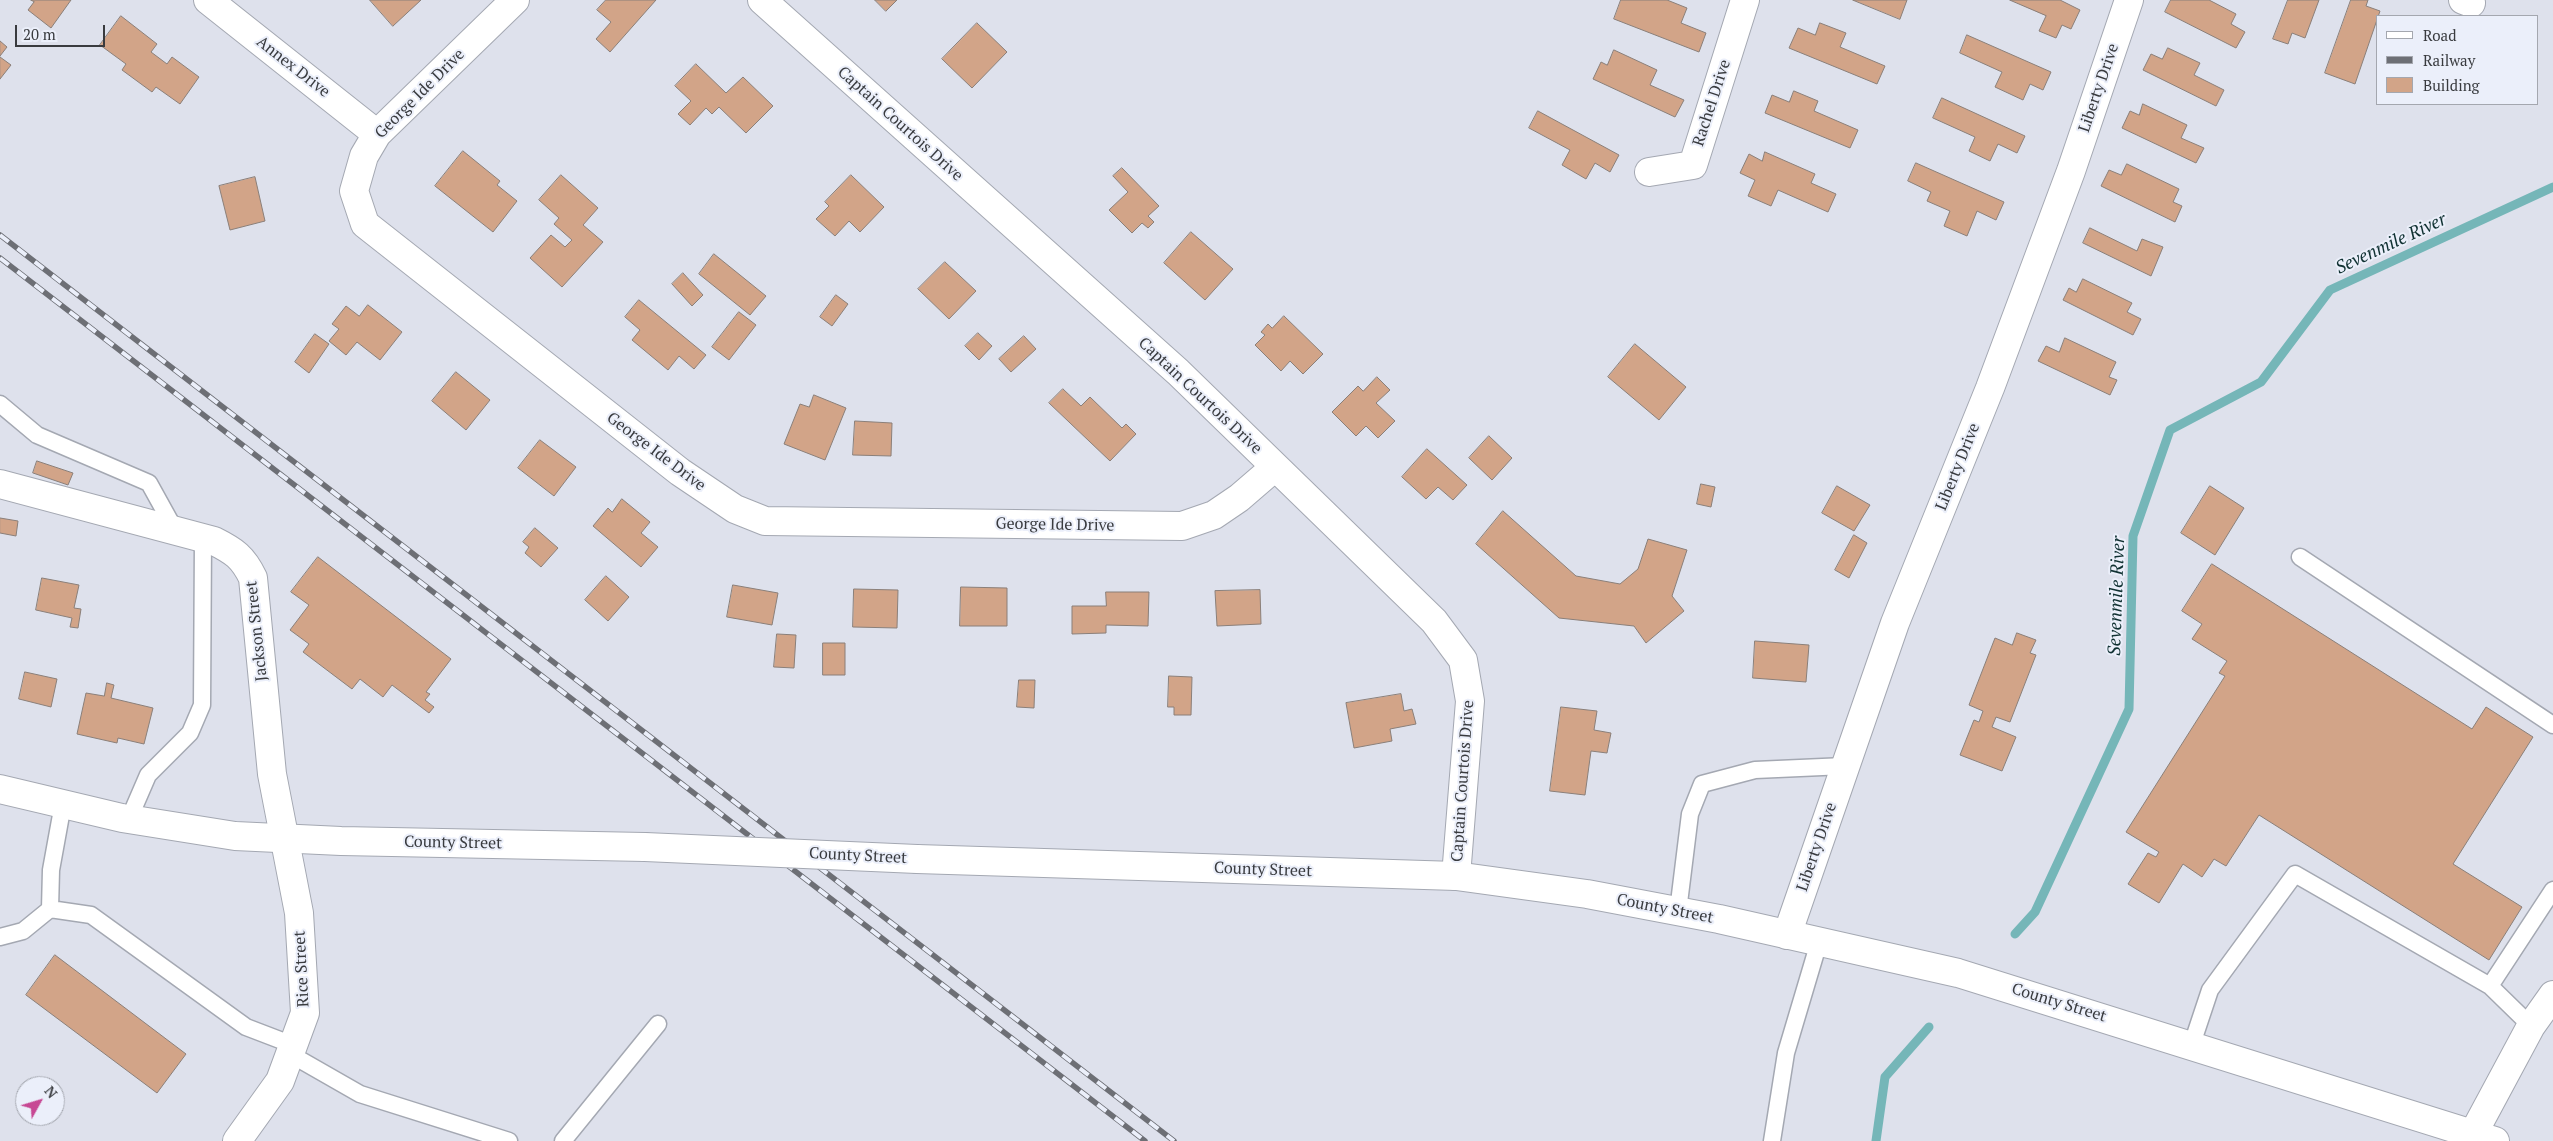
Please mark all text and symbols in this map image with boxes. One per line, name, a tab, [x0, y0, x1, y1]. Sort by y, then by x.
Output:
scale bar	[18, 15, 108, 47]
legend	[2376, 15, 2538, 105]
text: 20 m	[23, 24, 56, 44]
text: Road	[2423, 25, 2456, 45]
street label: Annex Drive	[252, 32, 334, 102]
street label: Liberty Drive	[2075, 41, 2123, 135]
street label: George Ide Drive	[371, 45, 469, 143]
text: Railway	[2423, 50, 2475, 70]
street label: Rachel Drive	[1689, 57, 1735, 149]
street label: Captain Courtois Drive	[833, 63, 967, 185]
text: Building	[2423, 75, 2480, 95]
water label: Sevenmile River	[2332, 209, 2450, 279]
street label: Captain Courtois Drive	[1134, 334, 1266, 458]
street label: George Ide Drive	[603, 409, 709, 495]
street label: Liberty Drive	[1932, 420, 1984, 514]
street label: George Ide Drive	[995, 514, 1115, 536]
water label: Sevenmile River	[2104, 536, 2130, 656]
street label: Jackson Street	[242, 580, 272, 682]
street label: Captain Courtois Drive	[1448, 699, 1478, 863]
street label: Liberty Drive	[1793, 800, 1841, 894]
street label: County Street	[404, 833, 502, 853]
street label: County Street	[809, 844, 907, 868]
street label: County Street	[1214, 859, 1312, 881]
street label: County Street	[1615, 890, 1715, 928]
street label: Rice Street	[290, 930, 314, 1008]
street label: County Street	[2009, 979, 2109, 1027]
north arrow	[15, 1076, 65, 1126]
text: N	[41, 1082, 62, 1102]

